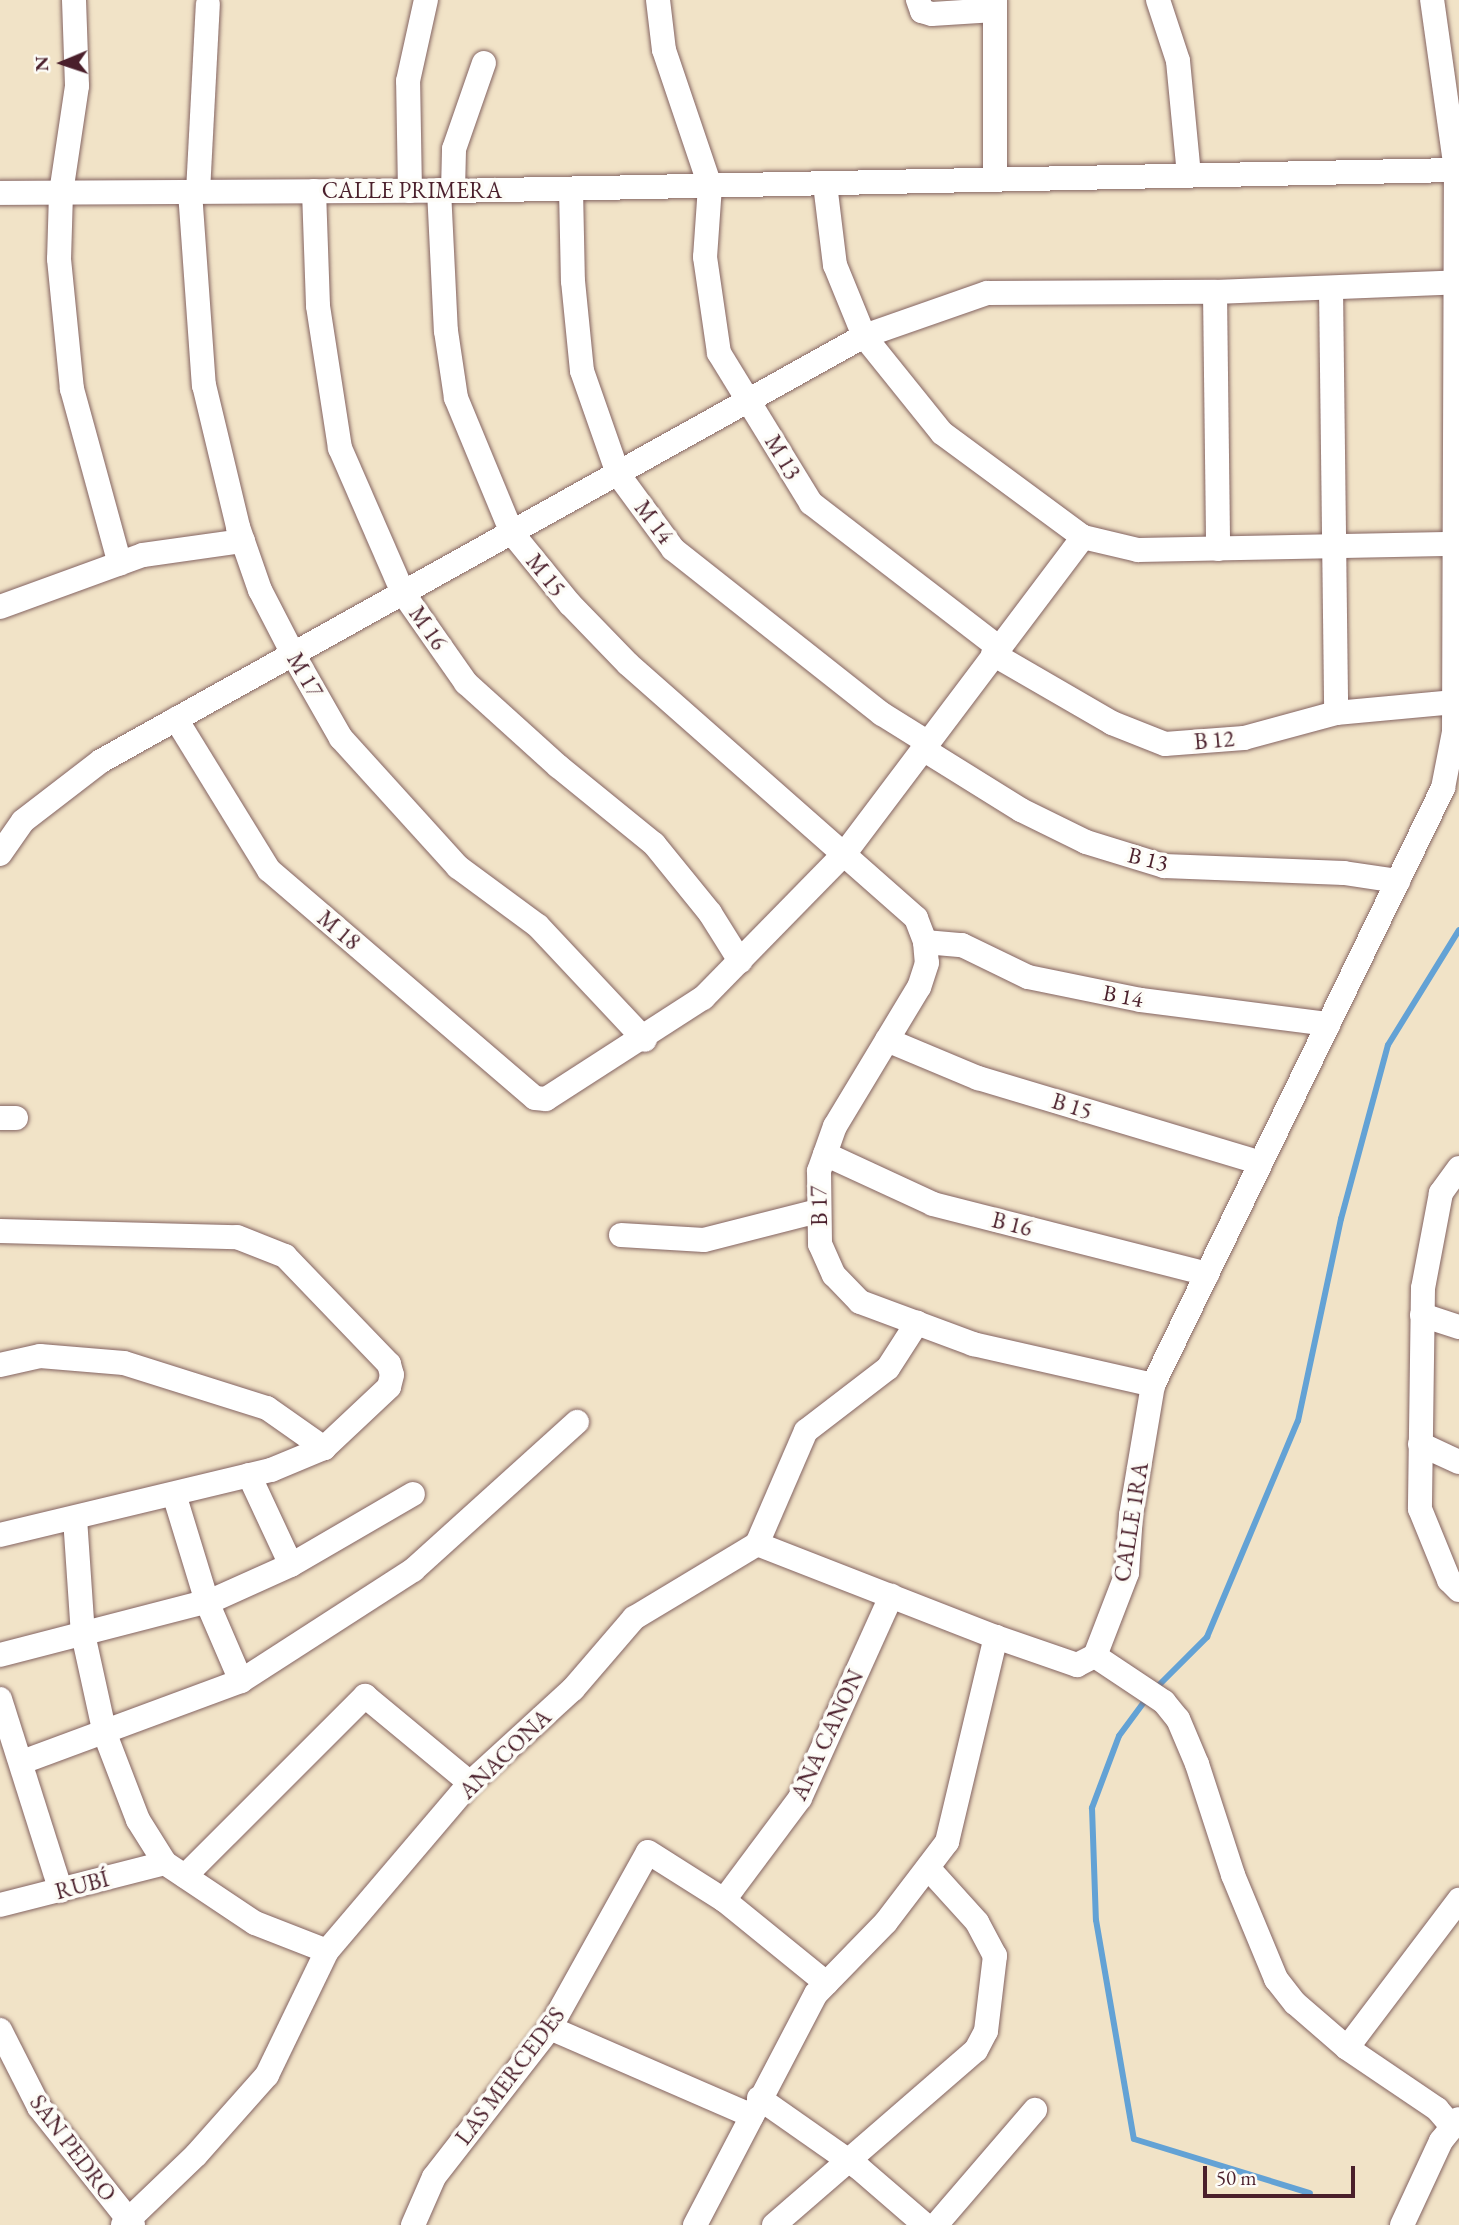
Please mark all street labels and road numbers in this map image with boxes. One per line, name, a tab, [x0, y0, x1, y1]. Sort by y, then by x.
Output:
street label: CALLE PRIMERA	[322, 176, 502, 204]
street label: M 13	[759, 430, 807, 484]
street label: M 14	[629, 495, 679, 549]
street label: M 15	[520, 548, 572, 602]
street label: M 16	[403, 601, 453, 655]
street label: M 17	[281, 648, 329, 702]
street label: B 12	[1193, 725, 1235, 755]
street label: B 13	[1125, 841, 1171, 877]
street label: M 18	[312, 904, 366, 956]
street label: B 14	[1101, 979, 1145, 1013]
street label: B 15	[1049, 1087, 1095, 1125]
street label: B 17	[805, 1186, 833, 1226]
street label: B 16	[989, 1206, 1035, 1242]
street label: CALLE 1RA	[1108, 1460, 1154, 1584]
street label: ANA CANON	[785, 1665, 869, 1805]
street label: ANACONA	[453, 1703, 557, 1805]
street label: RUBÍ	[52, 1865, 112, 1905]
street label: LAS MERCEDES	[449, 2002, 571, 2150]
street label: SAN PEDRO	[24, 2089, 122, 2207]

